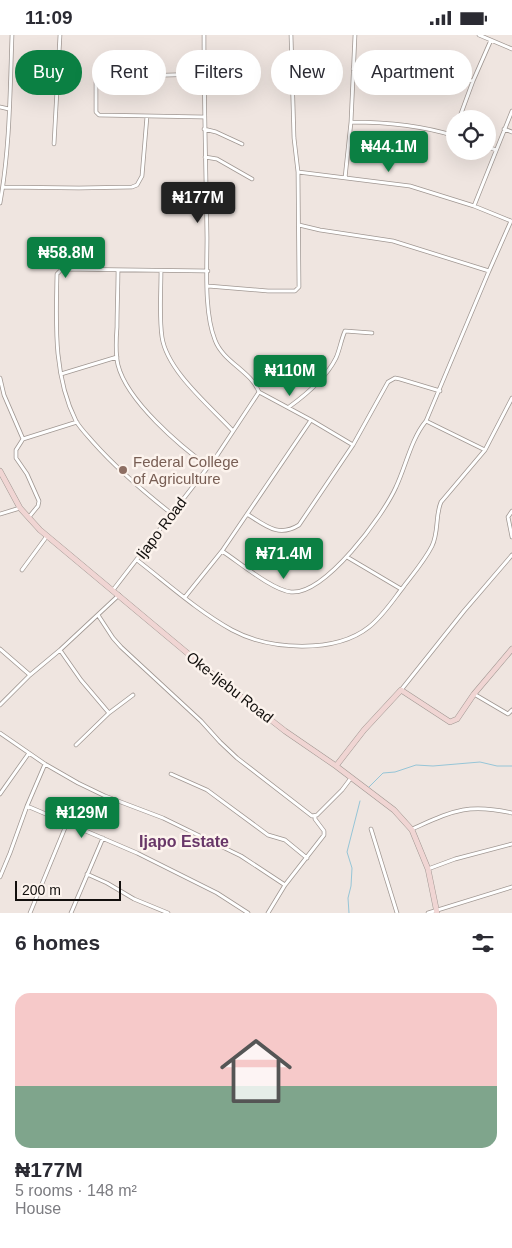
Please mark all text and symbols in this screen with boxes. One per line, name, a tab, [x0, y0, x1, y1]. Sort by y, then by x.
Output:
text: 11:09	[25, 7, 73, 28]
chip: Buy	[15, 50, 82, 95]
chip: Rent	[92, 50, 166, 95]
chip: Filters	[176, 50, 261, 95]
chip: New	[271, 50, 343, 95]
chip: Apartment	[353, 50, 472, 95]
map controls	[446, 110, 496, 160]
button: locate	[446, 110, 496, 160]
pin: ₦44.1M	[348, 131, 430, 173]
text: ₦44.1M	[361, 138, 417, 155]
pin: ₦177M	[163, 181, 233, 224]
text: ₦177M	[172, 189, 224, 206]
pin: ₦58.8M	[25, 237, 107, 279]
text: ₦58.8M	[38, 244, 94, 261]
pin: ₦110M	[255, 355, 325, 397]
text: ₦110M	[265, 362, 315, 379]
place label: Federal College of Agriculture	[133, 453, 239, 487]
marker: Federal College of Agriculture	[117, 464, 129, 476]
street label: Ijapo Road	[132, 494, 190, 562]
pin: ₦71.4M	[243, 537, 325, 580]
text: ₦71.4M	[256, 545, 312, 562]
street label: Oke-Ijebu Road	[183, 648, 277, 726]
pin: ₦129M	[47, 797, 117, 839]
text: ₦129M	[56, 804, 108, 821]
district label: Ijapo Estate	[139, 833, 229, 850]
scale bar	[15, 878, 121, 901]
text: 200 m	[22, 882, 61, 898]
icon: filters	[469, 929, 497, 957]
text: 6 homes	[15, 931, 100, 954]
icon: home	[211, 1026, 301, 1116]
text: ₦177M	[15, 1158, 83, 1181]
text: 5 rooms · 148 m²	[15, 1182, 137, 1199]
text: House	[15, 1200, 61, 1217]

